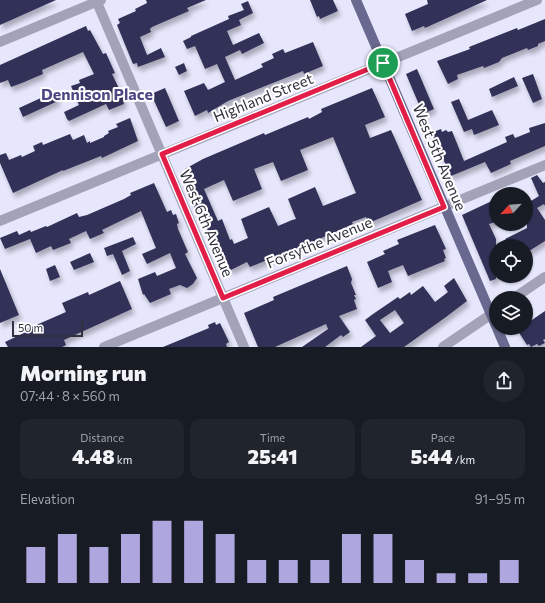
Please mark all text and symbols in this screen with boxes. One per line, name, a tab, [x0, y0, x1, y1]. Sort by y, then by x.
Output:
pin	[366, 46, 400, 80]
icon: arrive	[372, 52, 394, 74]
street label: Highland Street	[210, 69, 316, 125]
district label: Dennison Place	[41, 84, 153, 103]
street label: West 5th Avenue	[409, 101, 471, 213]
street label: West 6th Avenue	[176, 167, 238, 279]
north arrow	[489, 187, 533, 231]
map controls	[489, 187, 533, 335]
street label: Forsythe Avenue	[263, 212, 375, 272]
button: locate	[489, 239, 533, 283]
button: layers	[489, 291, 533, 335]
scale bar	[12, 319, 83, 338]
text: 50 m	[18, 321, 43, 334]
text: Morning run	[20, 359, 147, 386]
button: share	[483, 360, 525, 402]
text: 07:44 · 8 × 560 m	[20, 388, 120, 404]
text: Distance	[80, 431, 124, 444]
text: Time	[260, 431, 285, 444]
text: Pace	[431, 431, 455, 444]
text: 4.48	[72, 444, 115, 468]
text: 25:41	[247, 444, 298, 468]
text: 5:44	[410, 444, 453, 468]
text: km	[115, 453, 132, 466]
text: /km	[453, 453, 475, 466]
text: Elevation	[20, 491, 75, 507]
text: 91–95 m	[475, 491, 525, 507]

